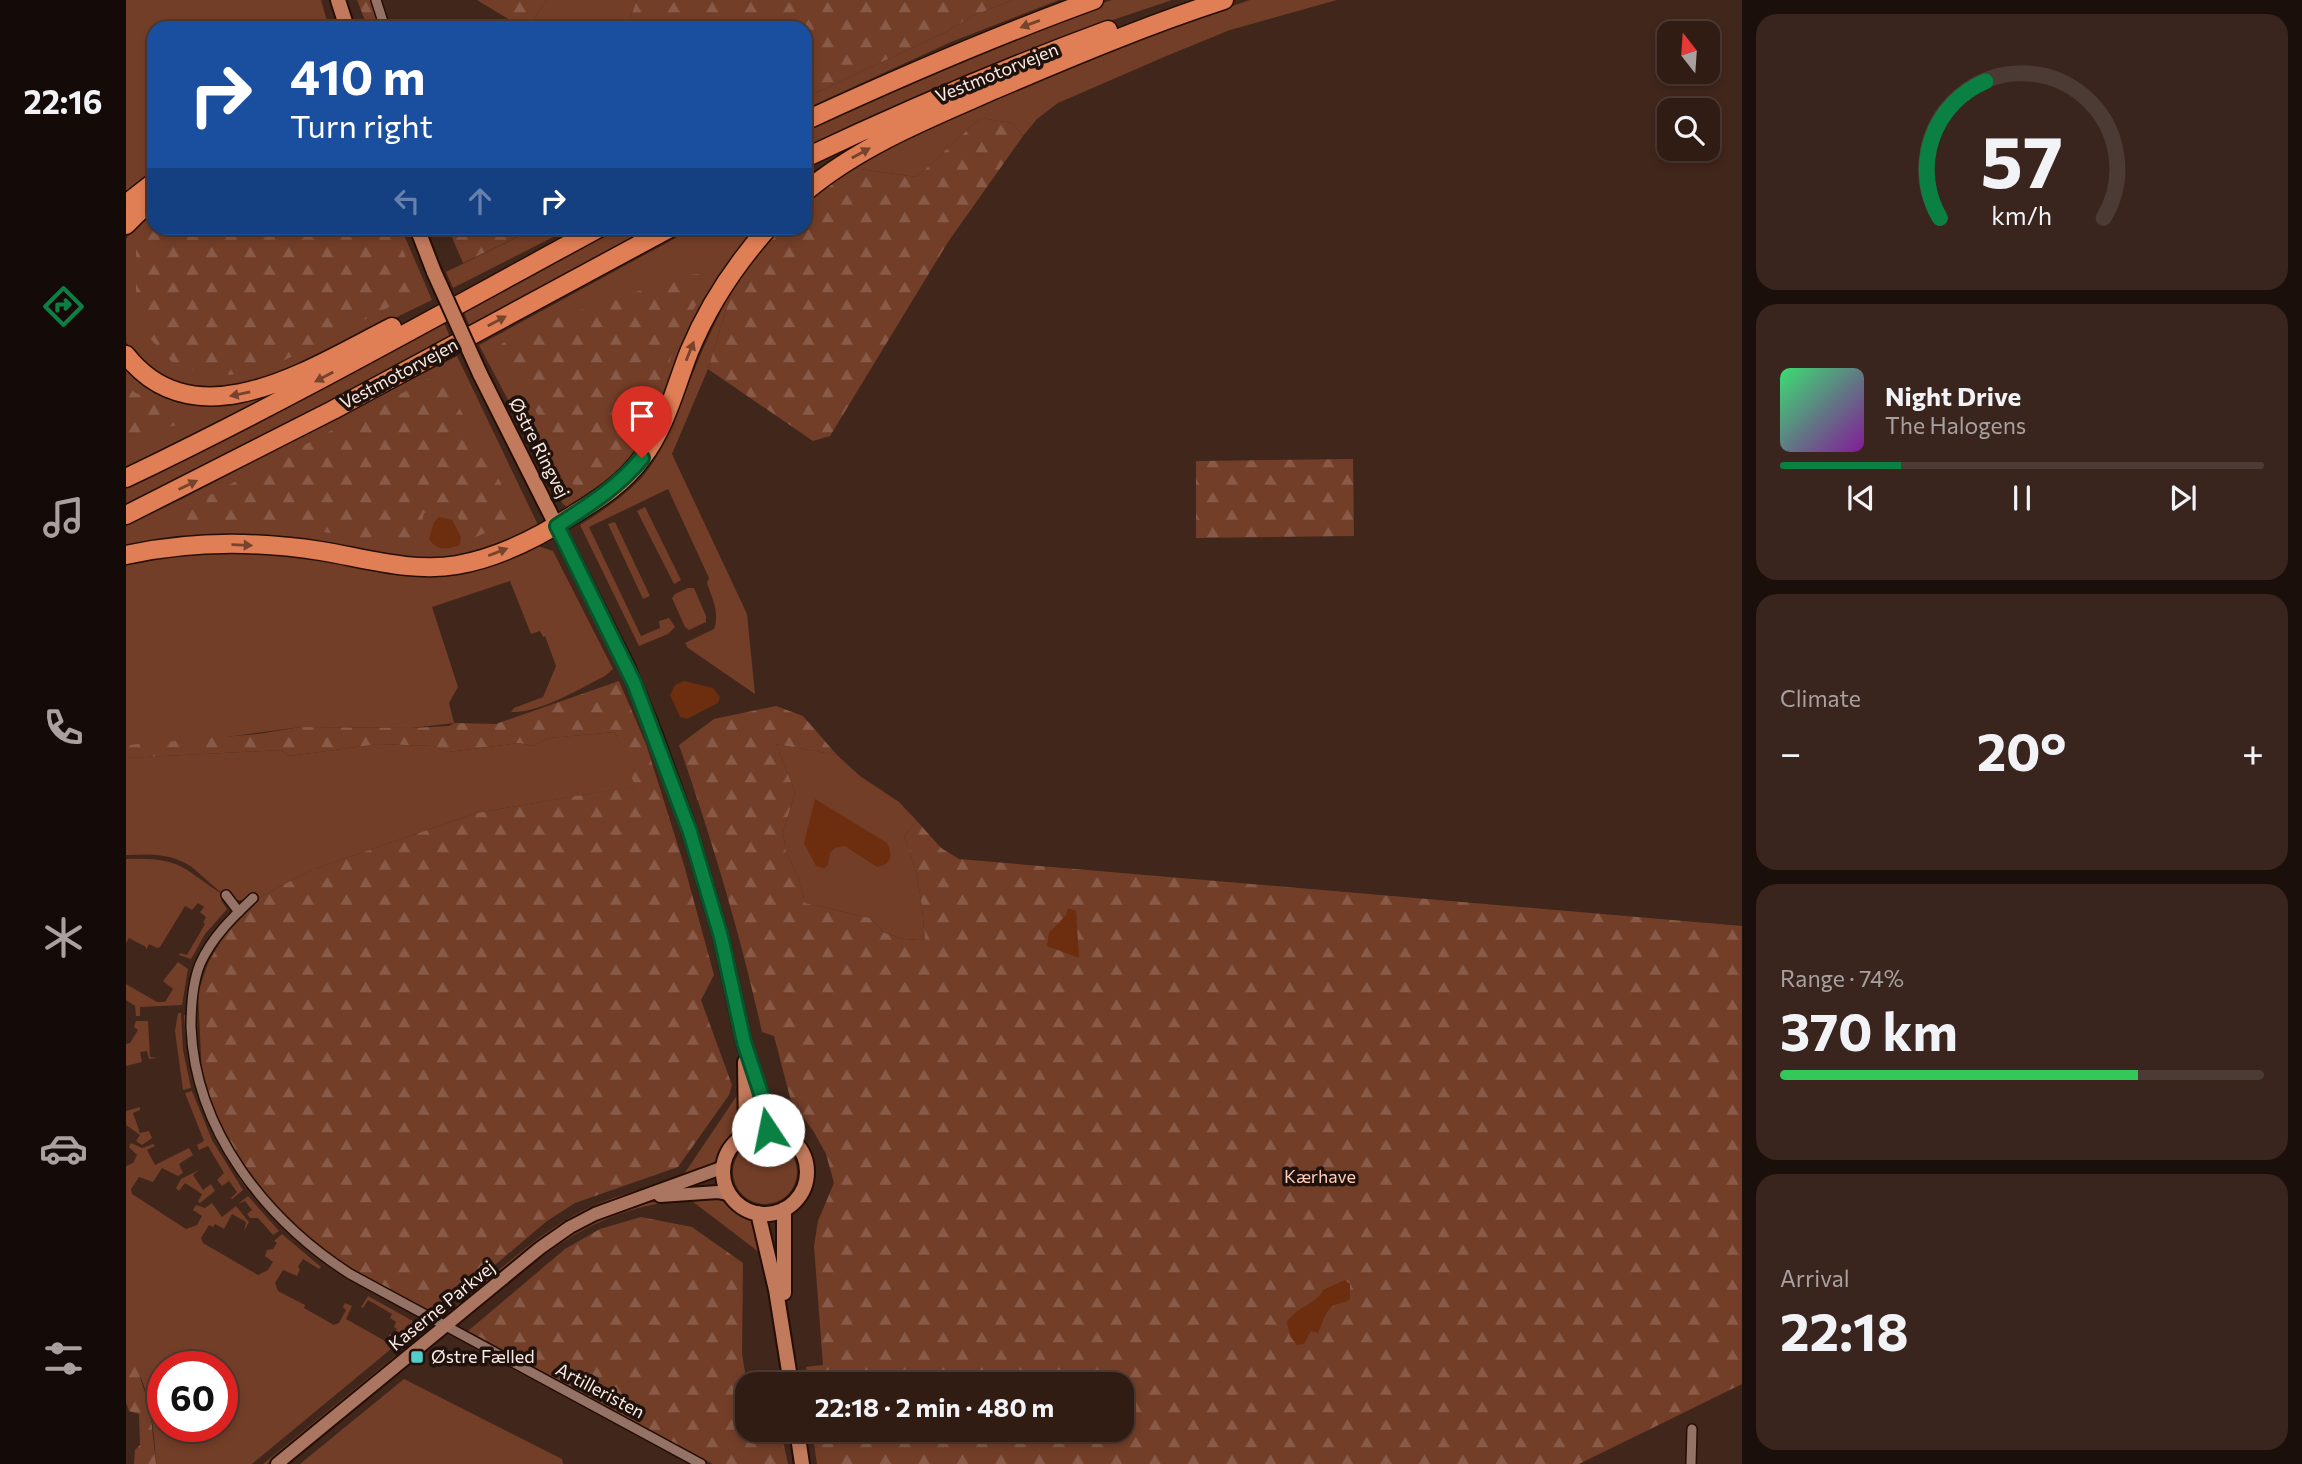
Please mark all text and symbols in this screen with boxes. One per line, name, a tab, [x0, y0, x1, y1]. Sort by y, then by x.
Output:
one-way arrow	[1019, 18, 1040, 29]
north arrow	[1657, 21, 1720, 84]
map controls	[1657, 21, 1720, 161]
street label: Vestmotorvejen	[932, 37, 1061, 107]
text: 410 m	[290, 45, 425, 105]
icon: right	[175, 49, 266, 140]
text: 22:16	[23, 81, 103, 121]
button: search	[1657, 98, 1720, 161]
text: Turn right	[290, 105, 433, 145]
text: 57	[1981, 114, 2063, 203]
one-way arrow	[851, 147, 871, 159]
icon: left	[388, 182, 426, 220]
icon: ahead	[461, 182, 499, 220]
icon: right	[534, 182, 572, 220]
text: km/h	[1992, 200, 2052, 230]
icon: directions	[39, 282, 88, 331]
one-way arrow	[487, 315, 507, 327]
street label: Vestmotorvejen	[336, 333, 461, 413]
one-way arrow	[685, 341, 696, 362]
one-way arrow	[313, 371, 333, 383]
text: Night Drive	[1885, 380, 2021, 411]
pin	[612, 386, 672, 458]
one-way arrow	[229, 388, 251, 399]
street label: Østre Ringvej	[505, 394, 575, 501]
icon: arrive	[623, 397, 661, 435]
text: The Halogens	[1885, 411, 2026, 439]
icon: previous	[1842, 479, 1880, 517]
icon: pause	[2003, 479, 2041, 517]
icon: next	[2164, 479, 2202, 517]
one-way arrow	[178, 480, 198, 491]
icon: music	[39, 493, 88, 542]
one-way arrow	[232, 539, 254, 550]
one-way arrow	[488, 546, 509, 557]
text: Climate	[1780, 684, 1861, 712]
icon: phone	[39, 703, 88, 752]
text: 20°	[1977, 718, 2067, 782]
text: −	[1780, 728, 1802, 775]
text: +	[2242, 728, 2264, 775]
icon: climate	[39, 913, 88, 962]
text: Range · 74%	[1780, 964, 1904, 992]
text: 370 km	[1780, 998, 1958, 1062]
position arrow	[731, 1093, 805, 1167]
icon: car	[39, 1124, 88, 1173]
park label: Kærhave	[1284, 1165, 1356, 1187]
street label: Kaserne Parkvej	[384, 1256, 499, 1355]
text: Arrival	[1780, 1264, 1850, 1292]
text: 22:18	[1780, 1298, 1909, 1362]
icon: filters	[39, 1334, 88, 1383]
place label: Østre Fælled	[431, 1345, 535, 1367]
marker: Østre Fælled	[409, 1349, 425, 1365]
speed limit sign: 60	[147, 1351, 238, 1442]
street label: Artilleristen	[552, 1358, 649, 1423]
text: 22:18 · 2 min · 480 m	[815, 1391, 1054, 1422]

